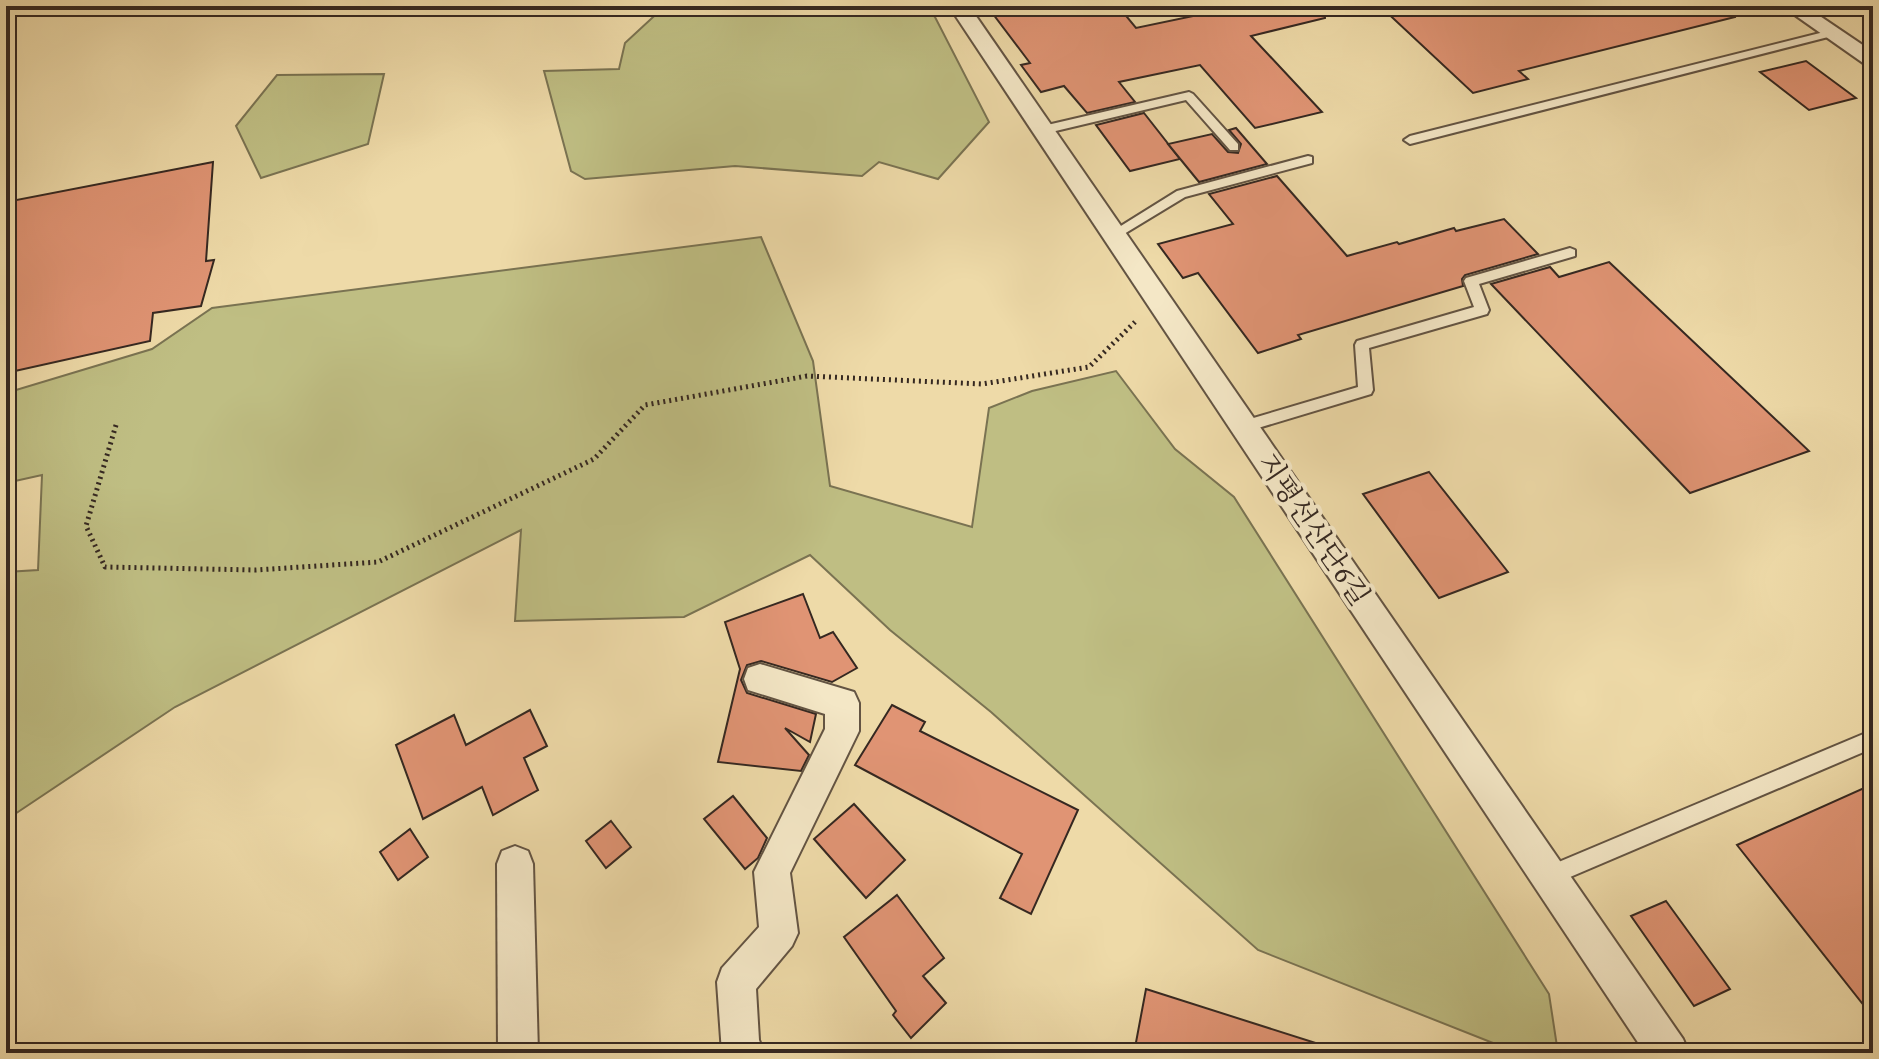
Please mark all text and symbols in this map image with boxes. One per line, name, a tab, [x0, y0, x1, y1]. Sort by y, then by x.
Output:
street label: 지평선산단6길	[1249, 447, 1377, 613]

